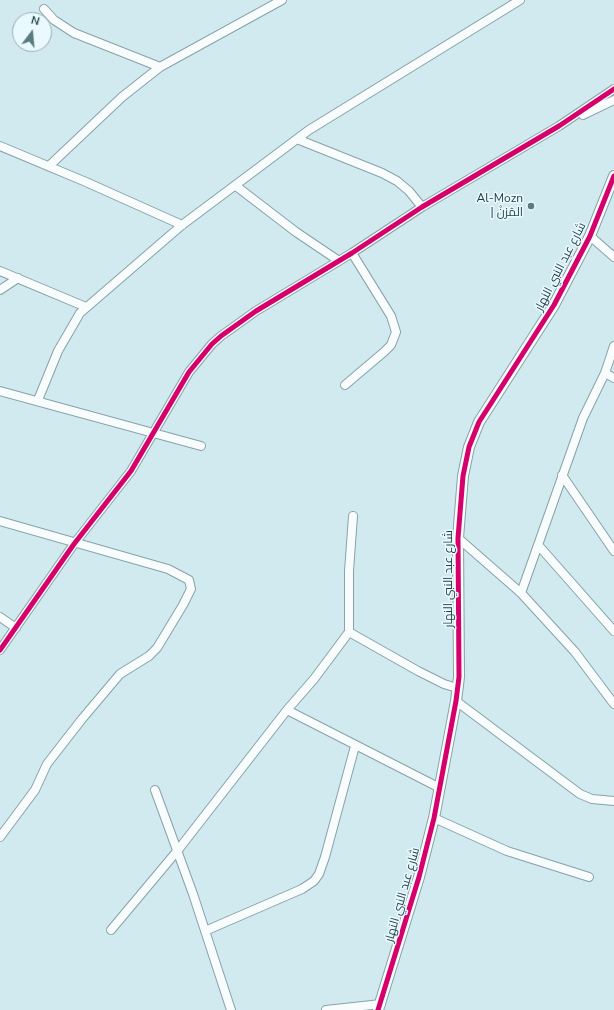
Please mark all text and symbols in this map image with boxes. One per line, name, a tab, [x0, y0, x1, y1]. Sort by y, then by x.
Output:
north arrow	[12, 12, 52, 52]
text: N	[29, 13, 41, 29]
place label: Al-Mozn | المٓزنْ	[476, 192, 523, 220]
marker: Al-Mozn | المٓزنْ	[526, 201, 536, 211]
street label: شارع عبد النبي النهار	[532, 220, 590, 314]
street label: شارع عبد النبي النهار	[442, 530, 456, 628]
street label: شارع عبد النبي النهار	[383, 846, 423, 944]

